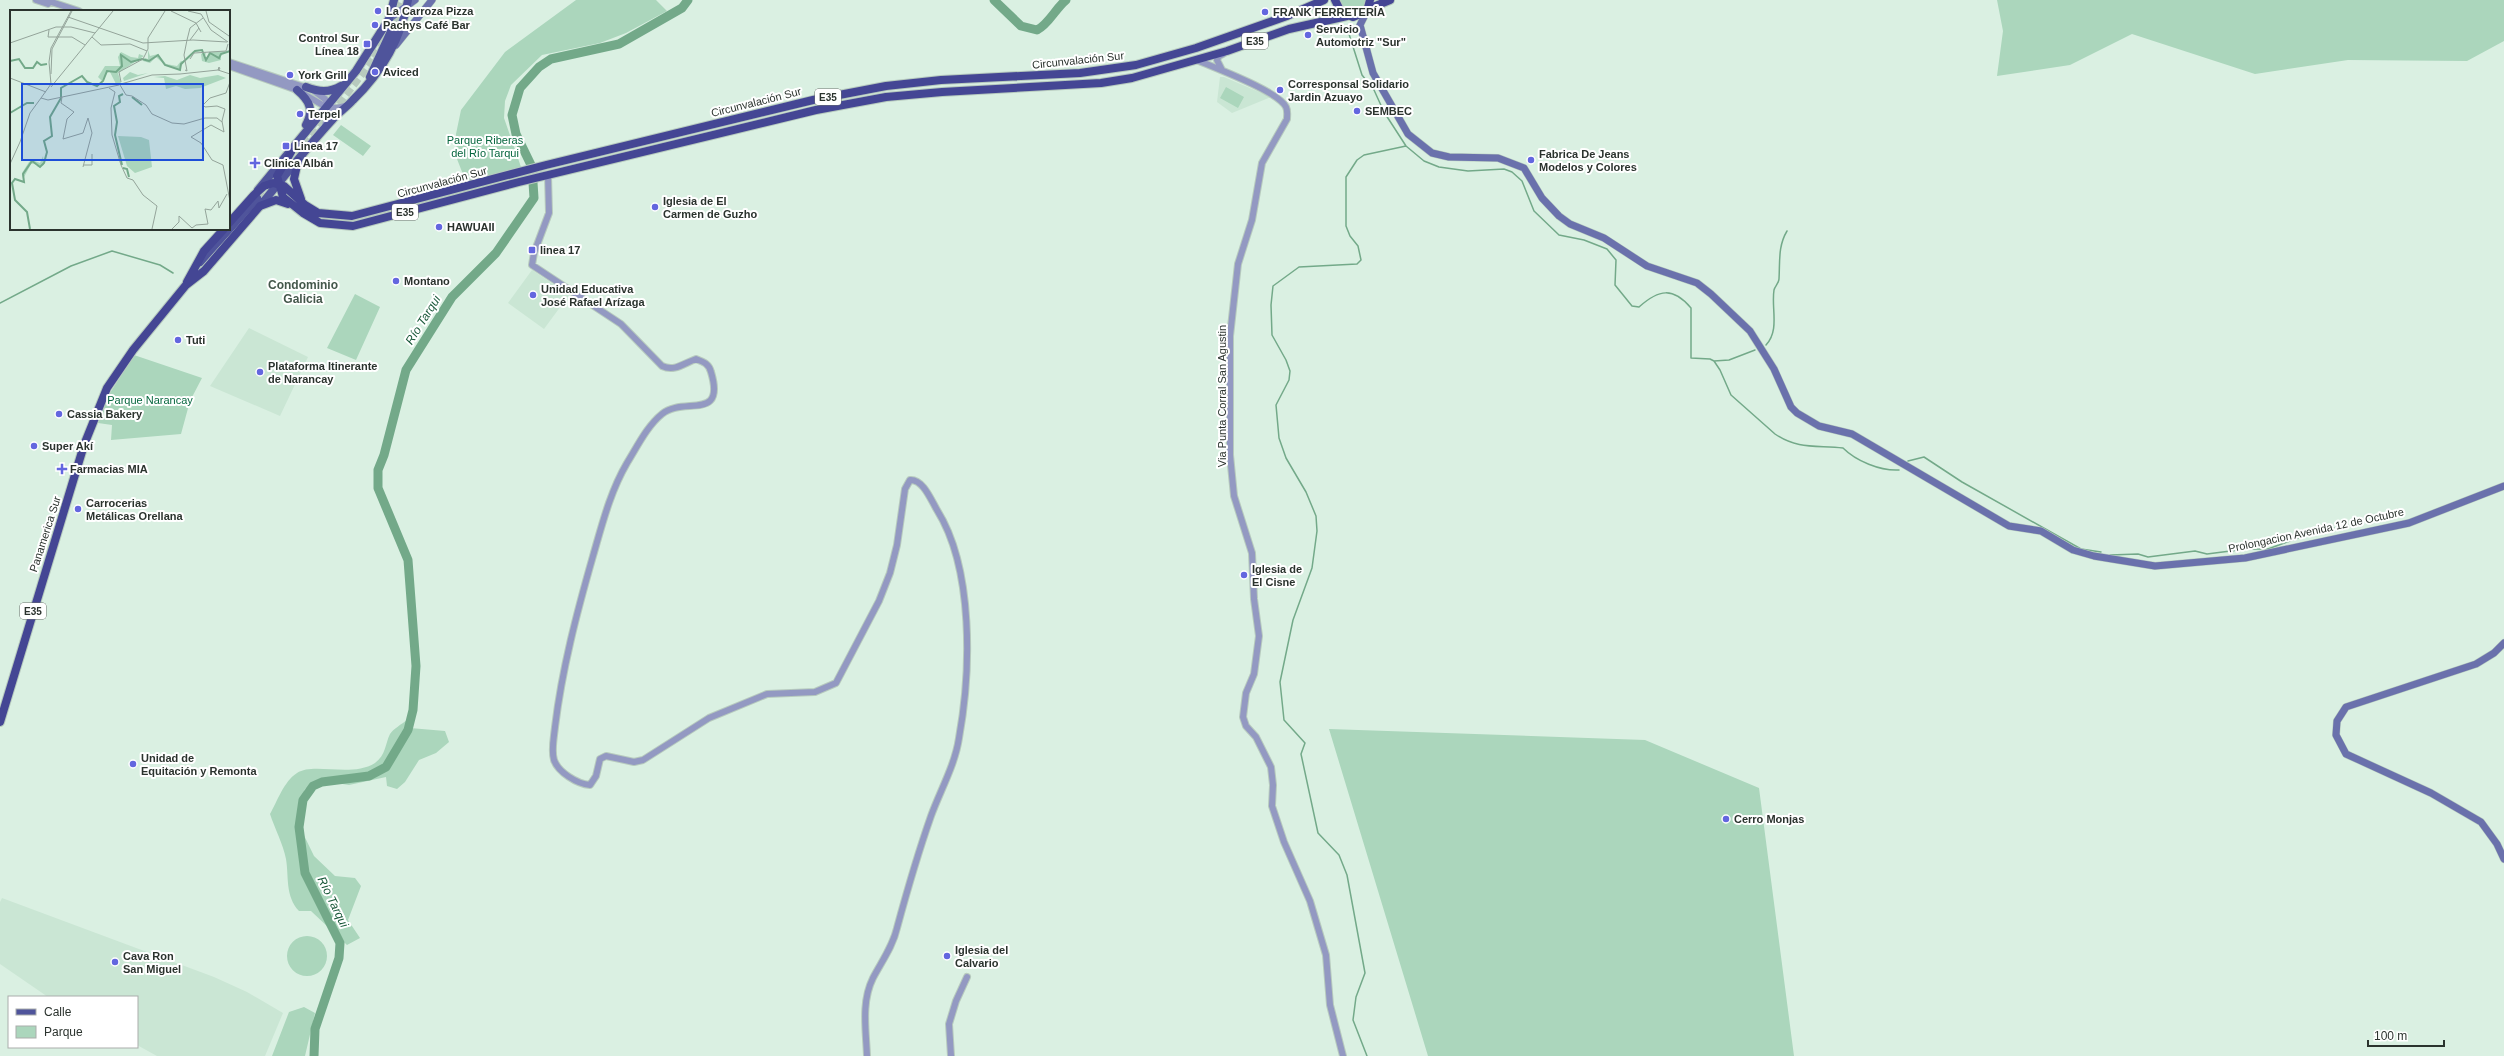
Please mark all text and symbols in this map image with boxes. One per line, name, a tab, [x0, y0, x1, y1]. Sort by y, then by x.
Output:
place label: La Carroza Pizza	[386, 5, 474, 17]
marker: La Carroza Pizza	[373, 6, 383, 16]
place label: FRANK FERRETERÍA	[1273, 6, 1385, 18]
marker: FRANK FERRETERÍA	[1260, 7, 1270, 17]
inset map	[10, 10, 230, 230]
place label: Pachys Café Bar	[383, 19, 471, 31]
marker: Pachys Café Bar	[370, 20, 380, 30]
place label: Servicio Automotriz "Sur"	[1316, 23, 1406, 48]
marker: Servicio Automotriz "Sur"	[1303, 30, 1313, 40]
place label: Control Sur Línea 18	[299, 32, 360, 57]
road number: E35	[1242, 33, 1268, 49]
marker: Control Sur Línea 18	[362, 39, 372, 49]
street label: Circunvalación Sur	[1031, 49, 1125, 71]
place label: Aviced	[383, 66, 419, 78]
marker: Aviced	[370, 67, 380, 77]
place label: York Grill	[298, 69, 347, 81]
marker: York Grill	[285, 70, 295, 80]
place label: Corresponsal Solidario Jardin Azuayo	[1288, 78, 1409, 103]
street label: Circunvalación Sur	[710, 85, 803, 119]
marker: Corresponsal Solidario Jardin Azuayo	[1275, 85, 1285, 95]
road number: E35	[815, 89, 841, 105]
place label: SEMBEC	[1365, 105, 1412, 117]
marker: SEMBEC	[1352, 106, 1362, 116]
place label: Terpel	[308, 108, 340, 120]
marker: Terpel	[295, 109, 305, 119]
park label: Parque Riberas del Río Tarqui	[447, 134, 524, 159]
place label: Linea 17	[294, 140, 338, 152]
marker: Linea 17	[281, 141, 291, 151]
place label: Fabrica De Jeans Modelos y Colores	[1539, 148, 1637, 173]
marker: Fabrica De Jeans Modelos y Colores	[1526, 155, 1536, 165]
marker: Clinica Albán	[249, 157, 261, 169]
place label: Clinica Albán	[264, 157, 334, 169]
street label: Circunvalación Sur	[396, 164, 488, 200]
place label: Iglesia de El Carmen de Guzho	[663, 195, 757, 220]
marker: Iglesia de El Carmen de Guzho	[650, 202, 660, 212]
road number: E35	[392, 204, 418, 220]
place label: HAWUAII	[447, 221, 495, 233]
marker: HAWUAII	[434, 222, 444, 232]
place label: linea 17	[540, 244, 580, 256]
marker: linea 17	[527, 245, 537, 255]
place label: Montano	[404, 275, 450, 287]
marker: Montano	[391, 276, 401, 286]
district label: Condominio Galicia	[268, 278, 338, 306]
place label: Unidad Educativa José Rafael Arízaga	[541, 283, 645, 308]
marker: Unidad Educativa José Rafael Arízaga	[528, 290, 538, 300]
water label: Río Tarqui	[403, 293, 444, 347]
street label: Via Punta Corral San Agustin	[1216, 325, 1228, 467]
place label: Tuti	[186, 334, 205, 346]
marker: Tuti	[173, 335, 183, 345]
place label: Plataforma Itinerante de Narancay	[268, 360, 377, 385]
marker: Plataforma Itinerante de Narancay	[255, 367, 265, 377]
park label: Parque Narancay	[107, 394, 193, 406]
place label: Cassia Bakery	[67, 408, 143, 420]
marker: Cassia Bakery	[54, 409, 64, 419]
place label: Super Akí	[42, 440, 94, 452]
marker: Super Akí	[29, 441, 39, 451]
place label: Farmacias MIA	[70, 463, 148, 475]
marker: Farmacias MIA	[57, 464, 67, 474]
street label: Panamerica Sur	[27, 494, 63, 573]
place label: Carrocerias Metálicas Orellana	[86, 497, 183, 522]
marker: Carrocerias Metálicas Orellana	[73, 504, 83, 514]
street label: Prolongacion Avenida 12 de Octubre	[2227, 506, 2405, 554]
place label: Iglesia de El Cisne	[1252, 563, 1302, 588]
marker: Iglesia de El Cisne	[1239, 570, 1249, 580]
road number: E35	[20, 603, 46, 619]
place label: Unidad de Equitación y Remonta	[141, 752, 257, 777]
marker: Unidad de Equitación y Remonta	[128, 759, 138, 769]
place label: Cerro Monjas	[1734, 813, 1804, 825]
marker: Cerro Monjas	[1721, 814, 1731, 824]
water label: Río Tarqui	[315, 874, 351, 930]
place label: Iglesia del Calvario	[955, 944, 1008, 969]
place label: Cava Ron San Miguel	[123, 950, 181, 975]
marker: Iglesia del Calvario	[942, 951, 952, 961]
marker: Cava Ron San Miguel	[110, 957, 120, 967]
legend	[8, 996, 138, 1048]
text: Calle	[44, 1005, 72, 1019]
scale bar	[2368, 1022, 2444, 1048]
text: Parque	[44, 1025, 83, 1039]
text: 100 m	[2374, 1029, 2407, 1043]

